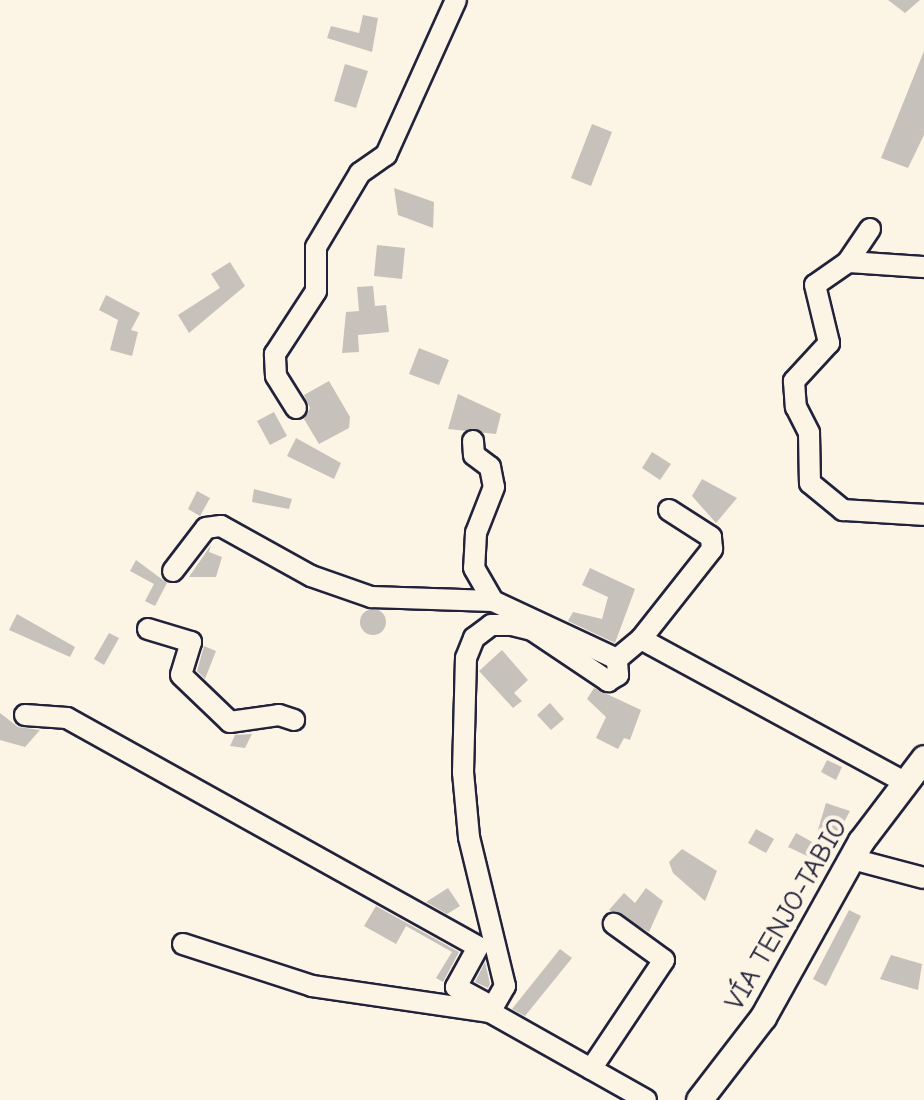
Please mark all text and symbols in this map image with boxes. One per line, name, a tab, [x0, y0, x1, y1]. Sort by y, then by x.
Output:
street label: VÍA TENJO-TABIO	[717, 812, 855, 1016]

